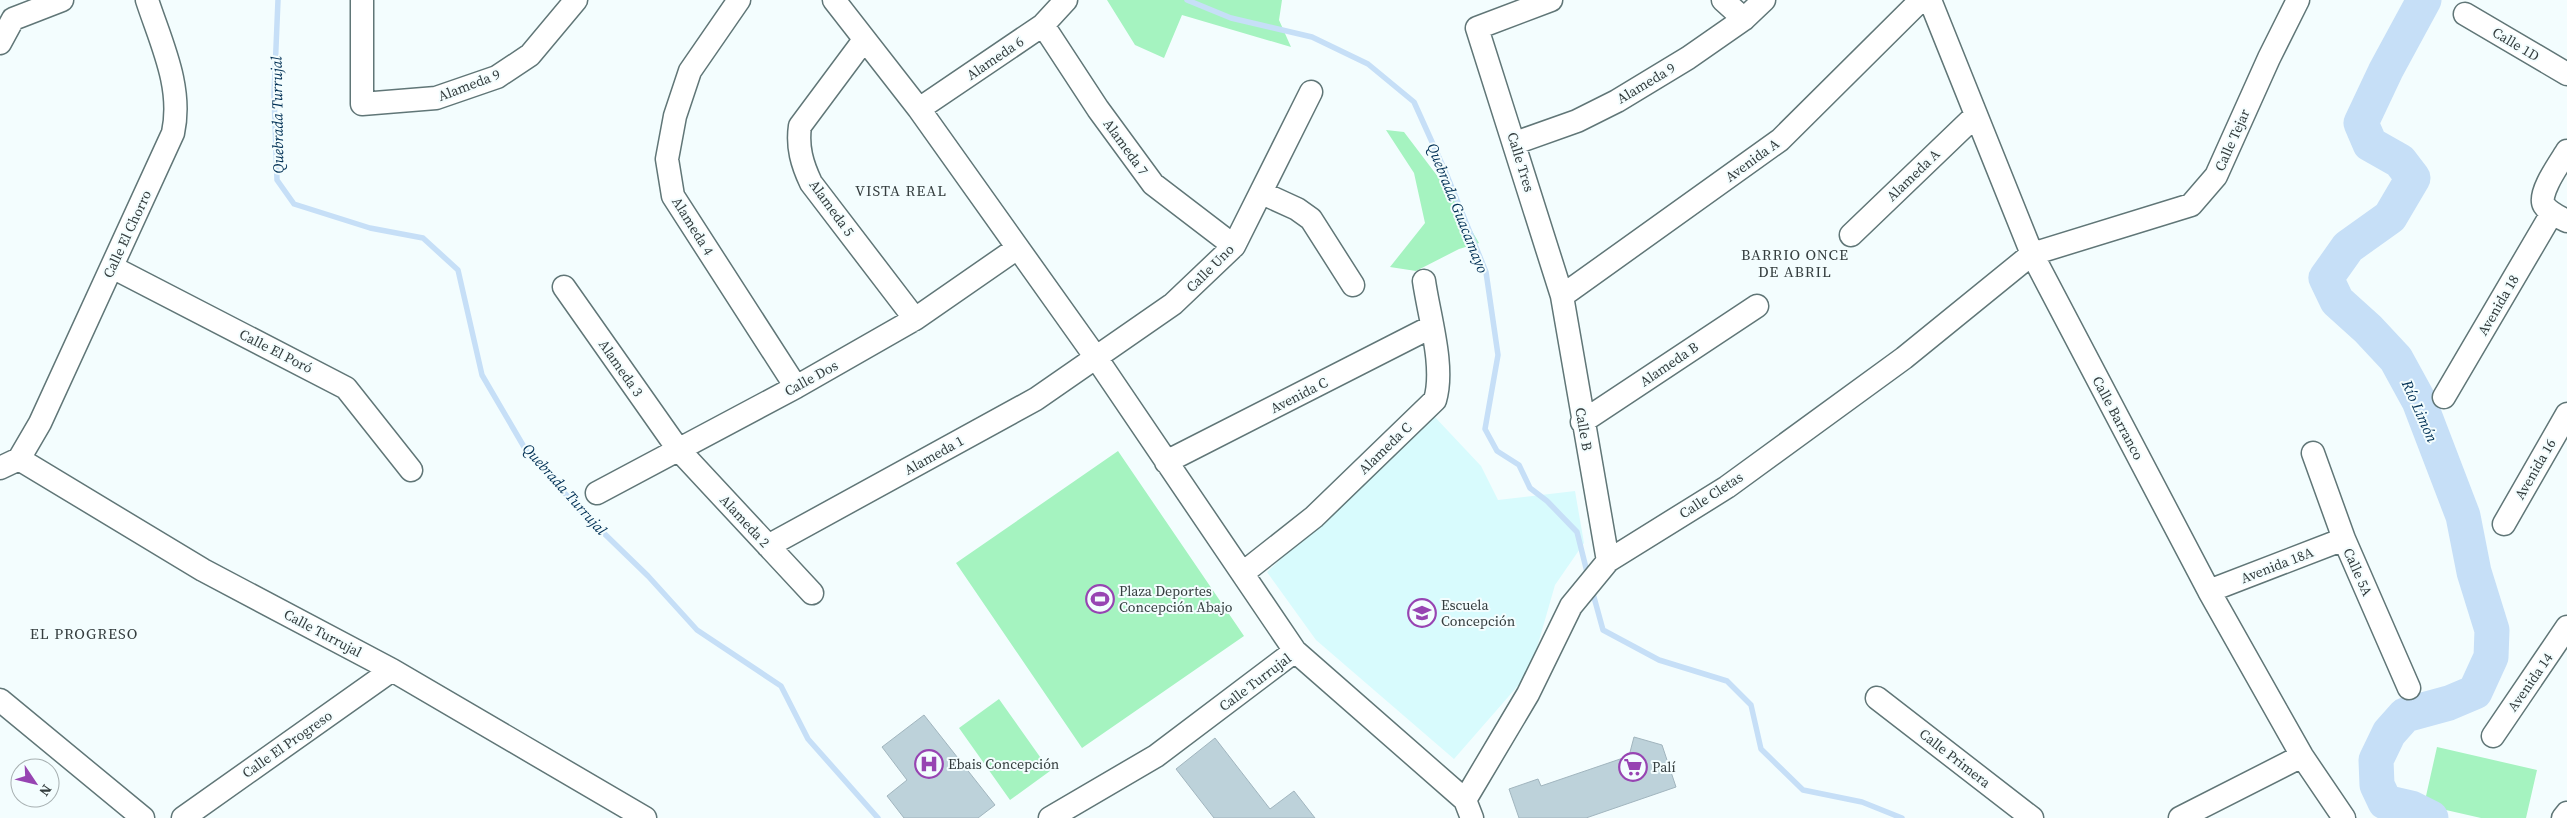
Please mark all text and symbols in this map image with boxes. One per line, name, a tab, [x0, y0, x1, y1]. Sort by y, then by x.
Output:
street label: Calle 1D	[2489, 22, 2543, 66]
street label: Alameda 6	[962, 31, 1028, 85]
water label: Quebrada Turrujal	[265, 55, 289, 174]
street label: Alameda 9	[1613, 58, 1679, 108]
street label: Alameda 9	[435, 64, 503, 106]
street label: Calle Tejar	[2209, 106, 2255, 174]
street label: Alameda 7	[1099, 115, 1153, 179]
street label: Calle Tres	[1502, 130, 1540, 194]
street label: Avenida A	[1721, 133, 1784, 186]
water label: Quebrada Guacamayo	[1422, 140, 1494, 276]
street label: Alameda A	[1882, 144, 1945, 206]
street label: Alameda 5	[805, 176, 859, 240]
district label: VISTA REAL	[855, 180, 947, 201]
street label: Calle El Chorro	[98, 186, 156, 281]
street label: Alameda 4	[667, 193, 719, 259]
street label: Calle Uno	[1181, 239, 1239, 297]
district label: BARRIO ONCE DE ABRIL	[1741, 244, 1849, 282]
street label: Avenida 18	[2473, 271, 2523, 339]
street label: Calle El Poró	[236, 324, 316, 378]
street label: Alameda 3	[594, 336, 648, 400]
street label: Alameda B	[1636, 337, 1703, 391]
street label: Calle Dos	[781, 355, 841, 401]
street label: Avenida C	[1267, 372, 1331, 418]
street label: Calle Barranco	[2087, 373, 2149, 464]
water label: Río Limón	[2397, 376, 2443, 446]
street label: Calle B	[1570, 406, 1598, 452]
street label: Alameda C	[1354, 417, 1416, 479]
street label: Alameda 1	[901, 430, 967, 480]
street label: Avenida 16	[2510, 435, 2560, 503]
water label: Quebrada Turrujal	[518, 438, 613, 540]
street label: Calle Cletas	[1675, 467, 1747, 523]
street label: Alameda 2	[715, 490, 775, 552]
street label: Avenida 18A	[2238, 542, 2317, 588]
street label: Calle 5A	[2338, 545, 2378, 600]
place label: Plaza Deportes Concepción Abajo	[1119, 581, 1233, 617]
sports icon: Plaza Deportes Concepción Abajo	[1085, 584, 1115, 614]
place label: Escuela Concepción	[1441, 595, 1516, 631]
school or university icon: Escuela Concepción	[1407, 598, 1437, 628]
street label: Calle Turrujal	[280, 604, 366, 662]
district label: EL PROGRESO	[30, 623, 138, 644]
street label: Calle Turrujal	[1215, 648, 1295, 716]
street label: Avenida 14	[2503, 649, 2557, 715]
street label: Calle El Progreso	[238, 705, 336, 783]
street label: Calle Primera	[1915, 724, 1996, 793]
hospital icon: Ebais Concepción	[914, 749, 944, 779]
supermarket icon: Palí	[1618, 752, 1648, 782]
place label: Ebais Concepción	[948, 754, 1060, 774]
place label: Palí	[1652, 757, 1676, 777]
north arrow	[10, 758, 60, 808]
text: N	[35, 781, 57, 800]

